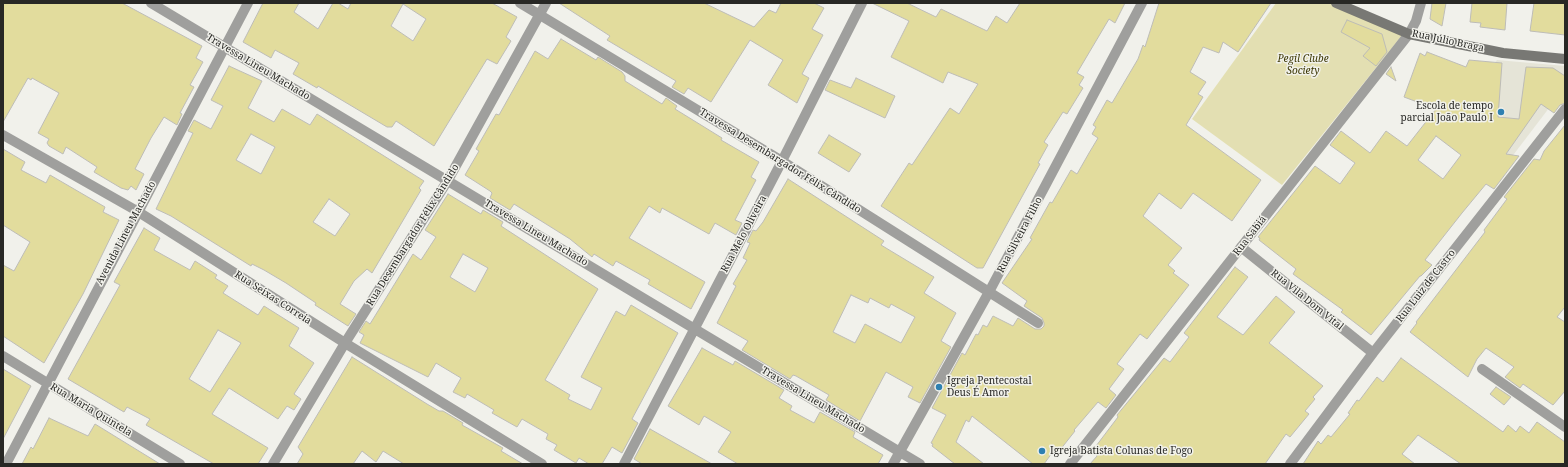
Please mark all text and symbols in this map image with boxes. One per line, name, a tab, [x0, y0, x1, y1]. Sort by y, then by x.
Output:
street label: Rua Júlio Braga	[1411, 27, 1485, 55]
street label: Travessa Lineu Machado	[204, 31, 312, 103]
park label: Pegil Clube Society	[1277, 53, 1329, 76]
place label: Escola de tempo parcial João Paulo I	[1401, 100, 1493, 124]
street label: Travessa Desembargador Félix Cândido	[697, 106, 863, 216]
marker: Escola de tempo parcial João Paulo I	[1496, 107, 1506, 117]
street label: Rua Desembargador Félix Cândido	[364, 162, 462, 308]
street label: Avenida Lineu Machado	[94, 179, 158, 287]
street label: Rua Melo Oliveira	[719, 193, 769, 275]
street label: Rua Silveira Filho	[995, 195, 1045, 275]
street label: Travessa Lineu Machado	[482, 197, 590, 269]
street label: Rua Sabiá	[1231, 214, 1269, 258]
street label: Rua Luiz de Castro	[1394, 247, 1458, 325]
street label: Rua Vila Dom Vital	[1268, 267, 1346, 333]
street label: Rua Seixas Correia	[232, 269, 314, 327]
street label: Travessa Lineu Machado	[759, 364, 867, 436]
place label: Igreja Pentecostal Deus É Amor	[947, 375, 1031, 398]
street label: Rua Maria Quintela	[48, 381, 134, 439]
marker: Igreja Pentecostal Deus É Amor	[934, 382, 944, 392]
place label: Igreja Batista Colunas de Fogo	[1050, 445, 1193, 457]
marker: Igreja Batista Colunas de Fogo	[1037, 446, 1047, 456]

